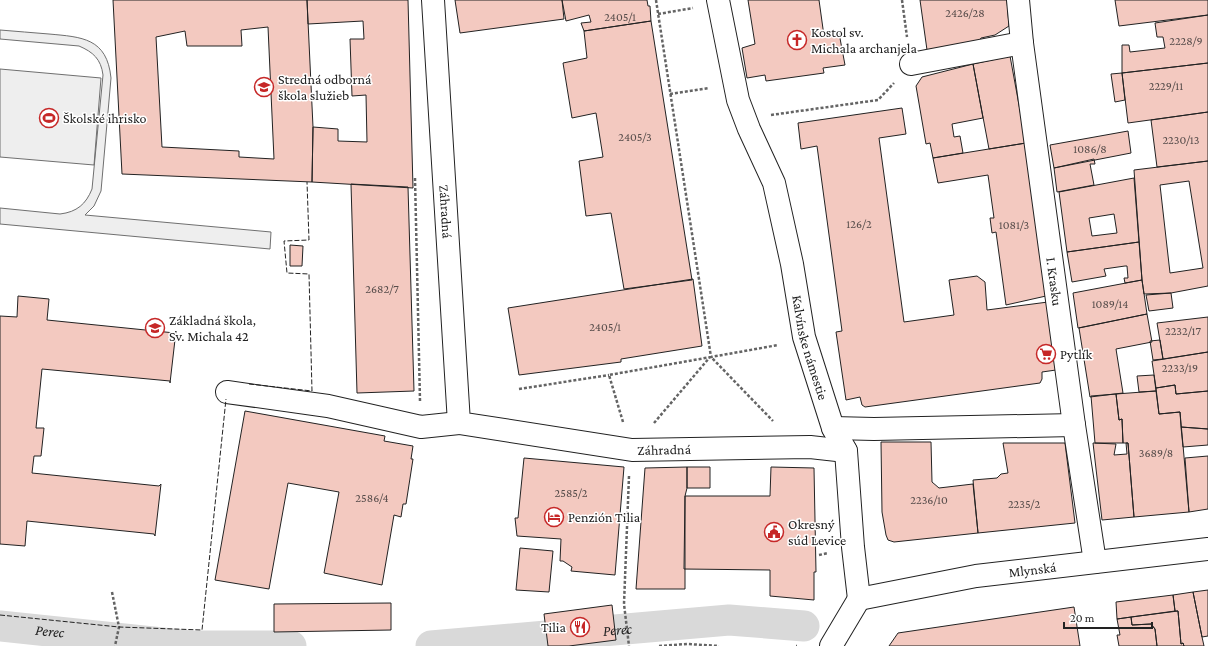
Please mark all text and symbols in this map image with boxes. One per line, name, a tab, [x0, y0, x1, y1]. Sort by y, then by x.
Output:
house number: 2426/28	[945, 6, 985, 20]
house number: 2405/1	[604, 10, 636, 24]
place label: Kostol sv. Michala archanjela	[811, 24, 918, 57]
church icon: Kostol sv. Michala archanjela	[786, 29, 808, 51]
house number: 2228/9	[1169, 34, 1203, 48]
place label: Stredná odborná škola služieb	[278, 71, 372, 103]
school or university icon: Stredná odborná škola služieb	[253, 76, 275, 98]
house number: 2229/11	[1149, 79, 1183, 93]
sports icon: Školské ihrisko	[38, 107, 60, 129]
place label: Školské ihrisko	[63, 110, 147, 126]
house number: 2405/3	[618, 130, 652, 144]
house number: 2230/13	[1162, 133, 1200, 147]
house number: 1086/8	[1073, 142, 1107, 156]
street label: Záhradná	[436, 184, 456, 240]
house number: 126/2	[846, 217, 872, 231]
house number: 1081/3	[999, 218, 1030, 232]
street label: I. Krasku	[1043, 256, 1066, 307]
house number: 2682/7	[365, 282, 399, 296]
street label: Kalvínske námestie	[789, 294, 832, 402]
house number: 1089/14	[1092, 297, 1128, 311]
place label: Základná škola, Sv. Michala 42	[169, 312, 256, 344]
school or university icon: Základná škola, Sv. Michala 42	[144, 317, 166, 339]
house number: 2405/1	[589, 320, 621, 334]
house number: 2232/17	[1165, 324, 1201, 338]
supermarket icon: Pytlík	[1035, 343, 1057, 365]
place label: Pytlík	[1060, 346, 1093, 362]
house number: 2233/19	[1162, 361, 1198, 375]
street label: Záhradná	[637, 441, 692, 458]
house number: 3689/8	[1139, 446, 1173, 460]
house number: 2585/2	[555, 486, 588, 500]
house number: 2586/4	[355, 491, 389, 505]
house number: 2236/10	[910, 493, 948, 507]
house number: 2235/2	[1008, 497, 1040, 511]
hotel icon: Penzión Tilia	[543, 506, 565, 528]
place label: Penzión Tilia	[568, 509, 641, 525]
place label: Okresný súd Levice	[788, 516, 846, 548]
public building icon: Okresný súd Levice	[763, 521, 785, 543]
street label: Mlynská	[1008, 559, 1058, 580]
scale bar	[1064, 604, 1152, 630]
text: 20 m	[1070, 611, 1095, 625]
restaurant icon: Tilia	[569, 616, 591, 638]
place label: Tilia	[541, 619, 567, 635]
water label: Perec	[602, 620, 633, 639]
water label: Perec	[35, 622, 66, 641]

